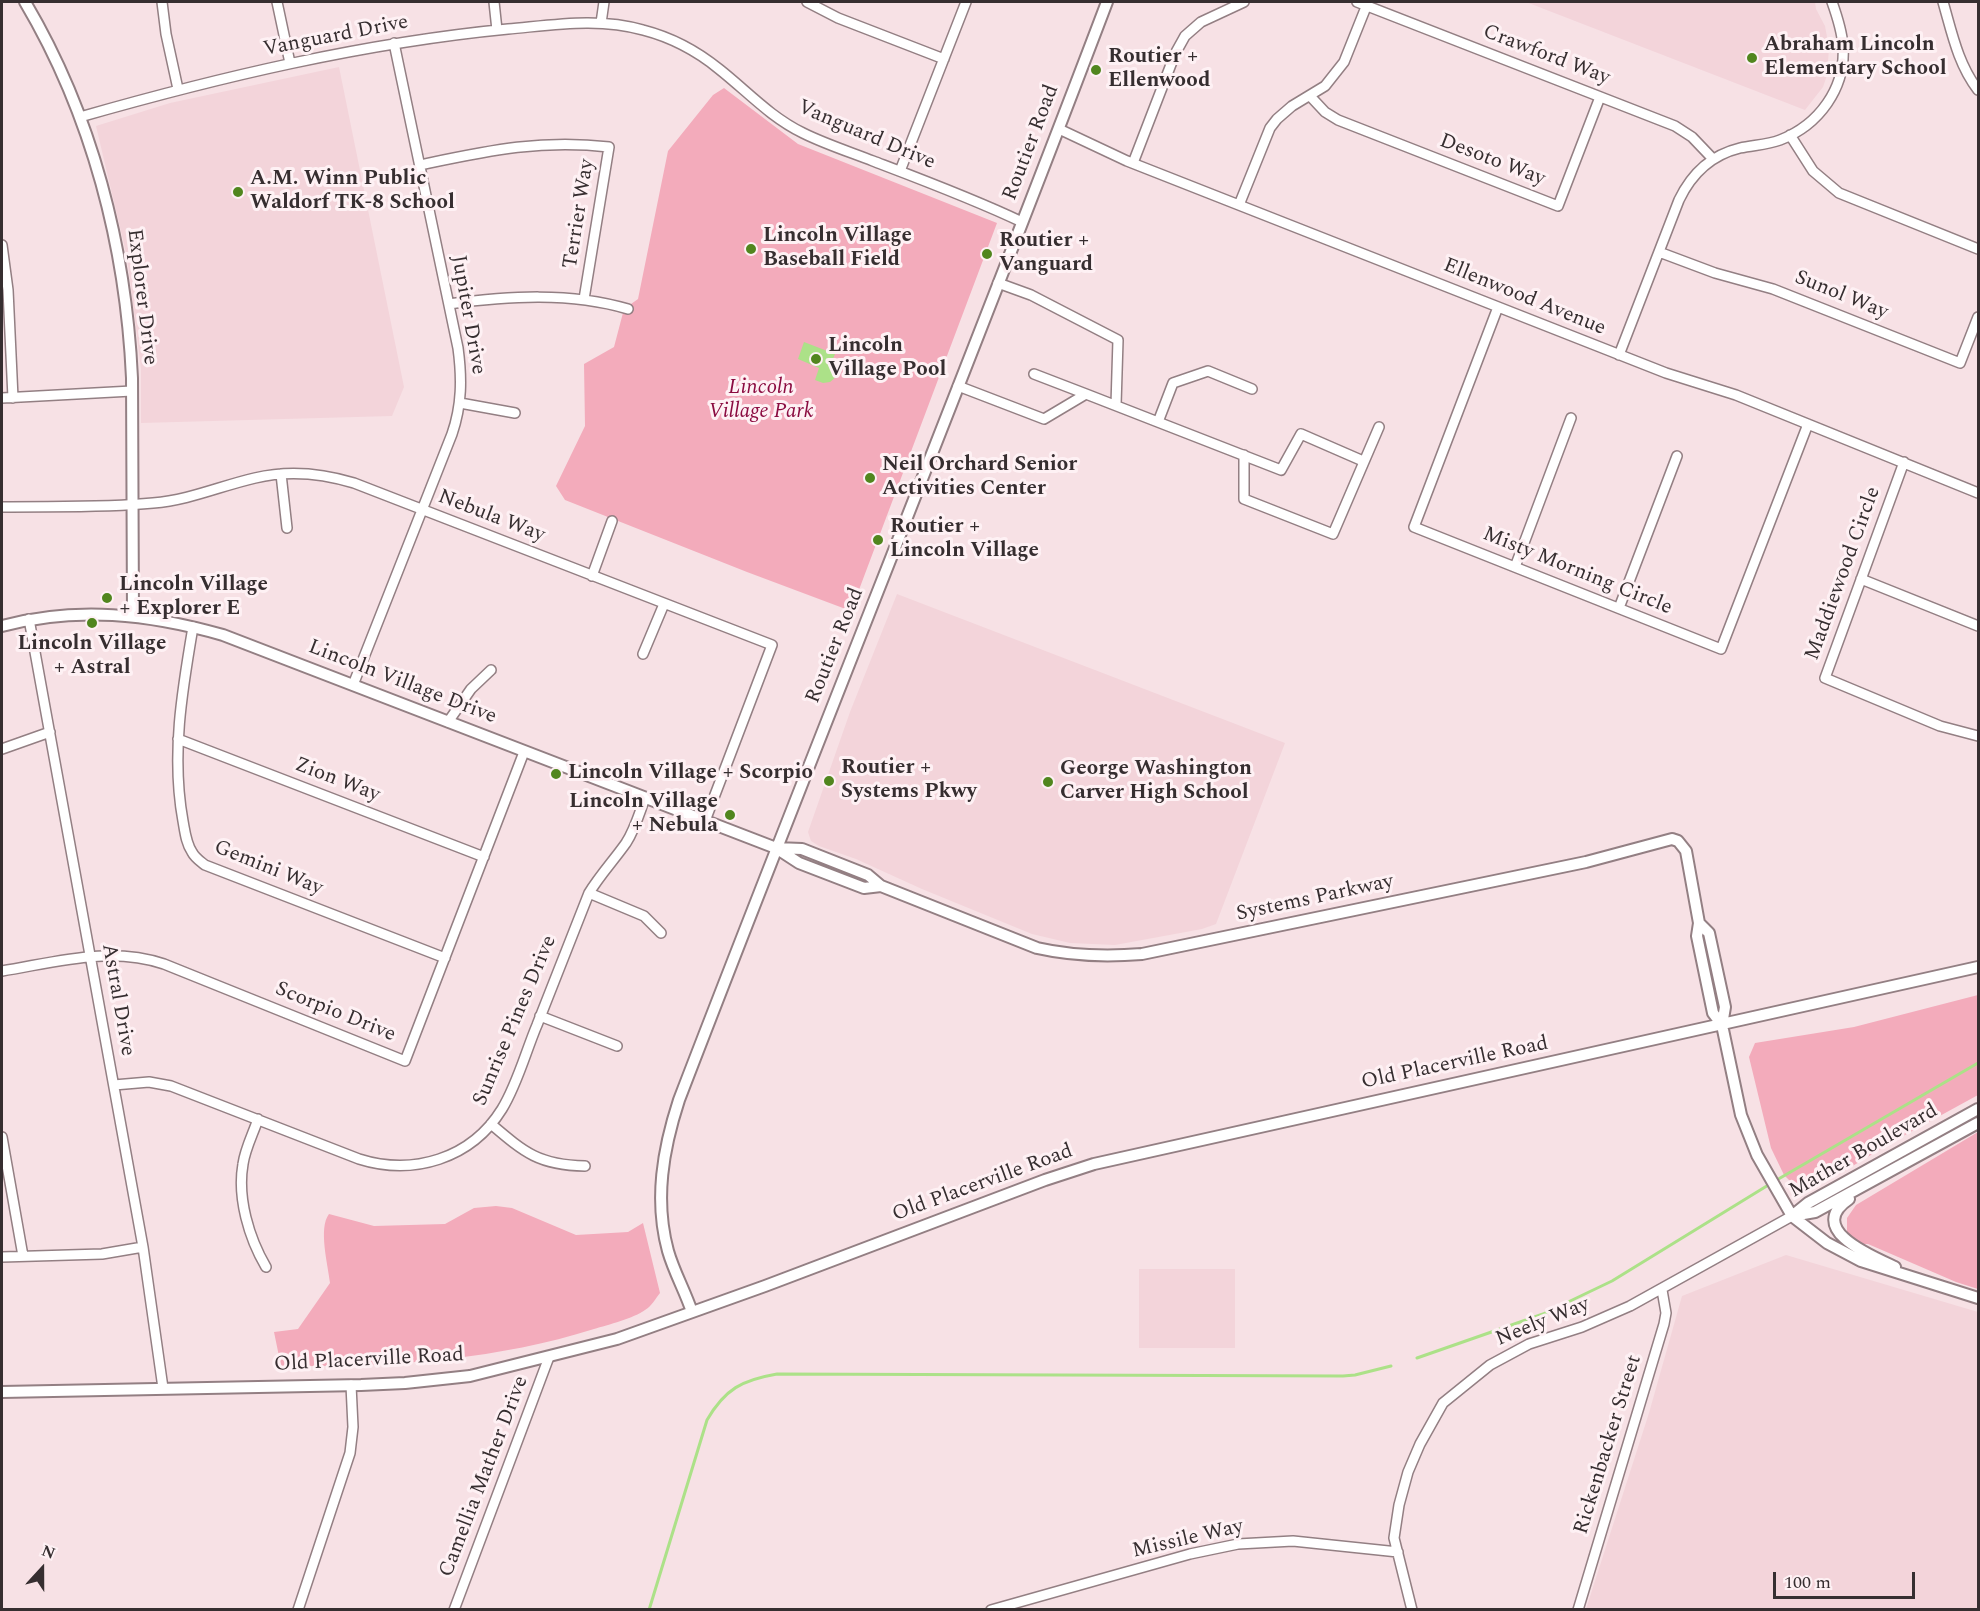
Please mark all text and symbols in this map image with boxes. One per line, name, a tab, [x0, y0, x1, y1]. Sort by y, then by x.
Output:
street label: Vanguard Drive	[261, 11, 411, 63]
street label: Crawford Way	[1479, 20, 1613, 92]
place label: Abraham Lincoln Elementary School	[1764, 33, 1947, 83]
place label: Routier + Ellenwood	[1108, 45, 1210, 95]
marker: Abraham Lincoln Elementary School	[1745, 51, 1759, 65]
marker: Routier + Ellenwood	[1089, 63, 1103, 77]
street label: Routier Road	[998, 81, 1066, 205]
street label: Vanguard Drive	[793, 96, 939, 176]
street label: Desoto Way	[1436, 129, 1548, 193]
street label: Terrier Way	[559, 157, 601, 271]
place label: A.M. Winn Public Waldorf TK-8 School	[250, 167, 455, 217]
marker: A.M. Winn Public Waldorf TK-8 School	[231, 185, 245, 199]
place label: Lincoln Village Baseball Field	[763, 224, 912, 274]
street label: Explorer Drive	[120, 227, 162, 367]
place label: Routier + Vanguard	[999, 229, 1093, 279]
marker: Lincoln Village Baseball Field	[744, 242, 758, 256]
marker: Routier + Vanguard	[980, 247, 994, 261]
street label: Jupiter Drive	[444, 253, 490, 377]
street label: Ellenwood Avenue	[1439, 254, 1609, 342]
street label: Sunol Way	[1791, 266, 1891, 326]
place label: Lincoln Village Pool	[828, 334, 946, 384]
marker: Lincoln Village Pool	[809, 352, 823, 366]
park label: Lincoln Village Park	[708, 376, 814, 426]
place label: Neil Orchard Senior Activities Center	[882, 453, 1077, 503]
marker: Neil Orchard Senior Activities Center	[863, 471, 877, 485]
street label: Maddiewood Circle	[1801, 484, 1887, 664]
street label: Nebula Way	[434, 485, 548, 549]
place label: Routier + Lincoln Village	[890, 515, 1039, 565]
street label: Misty Morning Circle	[1479, 522, 1675, 622]
marker: Routier + Lincoln Village	[871, 533, 885, 547]
place label: Lincoln Village + Explorer E	[119, 573, 268, 623]
street label: Routier Road	[801, 585, 871, 707]
marker: Lincoln Village + Explorer E	[100, 591, 114, 605]
marker: Lincoln Village + Astral	[85, 616, 99, 630]
place label: Lincoln Village + Astral	[17, 632, 167, 682]
street label: Lincoln Village Drive	[304, 635, 500, 731]
street label: Zion Way	[291, 753, 383, 809]
place label: Routier + Systems Pkwy	[841, 756, 977, 806]
place label: George Washington Carver High School	[1060, 757, 1252, 807]
place label: Lincoln Village + Scorpio	[568, 761, 813, 787]
marker: Lincoln Village + Scorpio	[549, 767, 563, 781]
marker: Routier + Systems Pkwy	[822, 774, 836, 788]
marker: George Washington Carver High School	[1041, 775, 1055, 789]
place label: Lincoln Village + Nebula	[569, 790, 718, 840]
marker: Lincoln Village + Nebula	[723, 808, 737, 822]
street label: Gemini Way	[210, 836, 326, 902]
street label: Systems Parkway	[1234, 870, 1396, 928]
street label: Sunrise Pines Drive	[469, 932, 563, 1110]
street label: Astral Drive	[95, 942, 139, 1058]
street label: Scorpio Drive	[271, 977, 399, 1049]
street label: Old Placerville Road	[1359, 1032, 1551, 1096]
street label: Mather Boulevard	[1785, 1099, 1943, 1205]
street label: Old Placerville Road	[889, 1140, 1077, 1228]
street label: Neely Way	[1492, 1293, 1594, 1353]
street label: Old Placerville Road	[273, 1343, 465, 1379]
street label: Rickenbacker Street	[1570, 1352, 1648, 1538]
street label: Camellia Mather Drive	[435, 1373, 535, 1581]
street label: Missile Way	[1130, 1515, 1246, 1565]
north arrow	[12, 1539, 72, 1599]
text: N	[38, 1539, 59, 1566]
scale bar	[1776, 1560, 1918, 1598]
text: 100 m	[1784, 1569, 1831, 1596]

